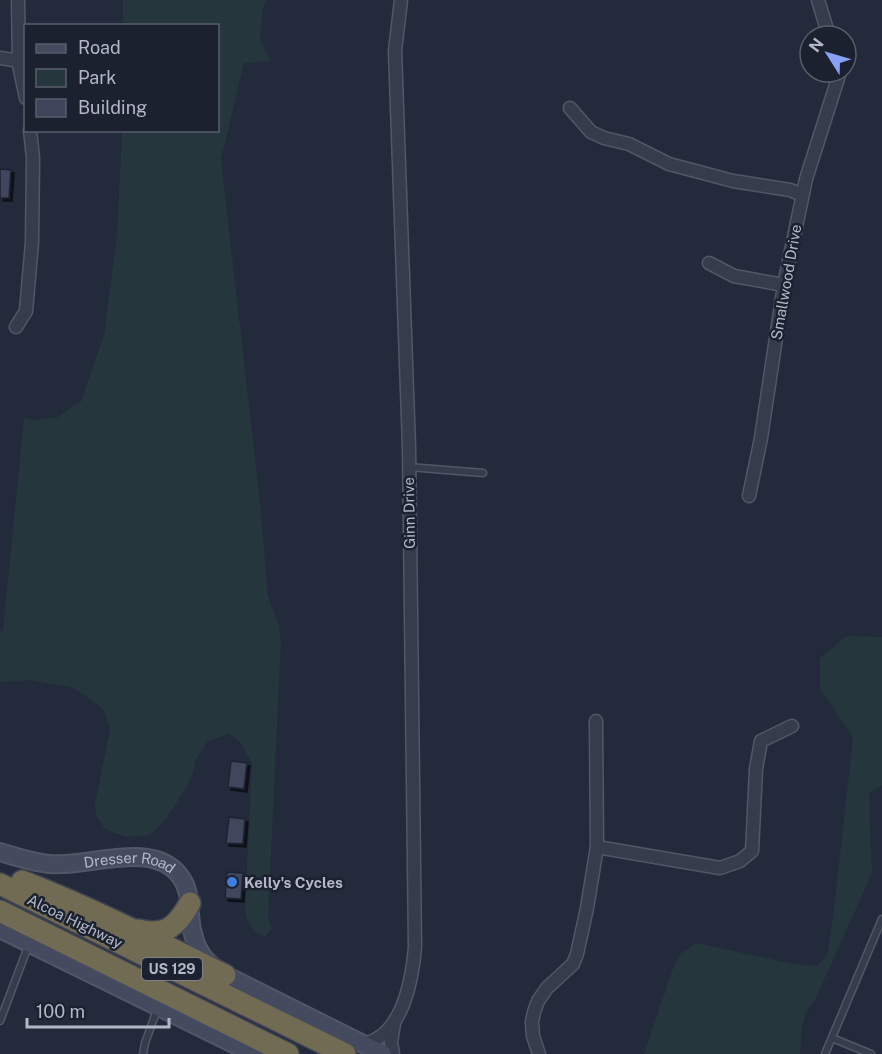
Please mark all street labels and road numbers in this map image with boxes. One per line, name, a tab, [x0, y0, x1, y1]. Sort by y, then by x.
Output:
street label: Smallwood Drive	[767, 223, 805, 341]
street label: Ginn Drive	[400, 477, 418, 549]
street label: Dresser Road	[82, 848, 179, 876]
street label: Alcoa Highway	[25, 891, 125, 951]
road number: US 129	[142, 958, 202, 980]

